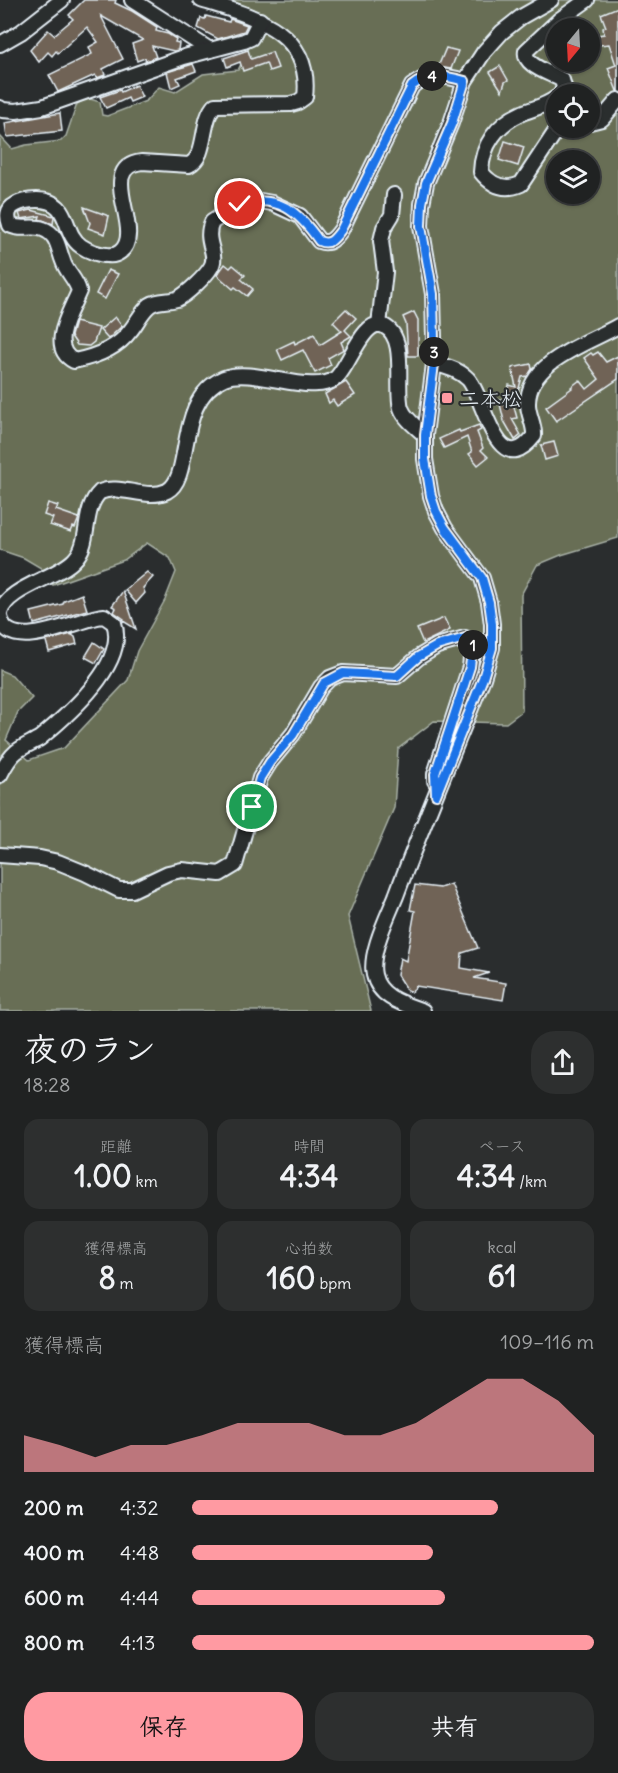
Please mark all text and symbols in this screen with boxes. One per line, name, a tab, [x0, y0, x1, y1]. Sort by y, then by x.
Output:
north arrow	[546, 18, 600, 72]
map controls	[546, 18, 600, 204]
pin: 4	[417, 61, 447, 91]
text: 4	[427, 66, 437, 86]
button: locate	[546, 84, 600, 138]
button: layers	[546, 150, 600, 204]
pin	[214, 178, 265, 229]
icon: check	[223, 187, 256, 220]
pin: 3	[419, 337, 449, 367]
text: 3	[429, 342, 439, 362]
place label: 二本松	[459, 385, 522, 412]
marker: 二本松	[440, 391, 454, 405]
pin: 1	[458, 630, 488, 660]
text: 1	[470, 635, 476, 655]
pin	[226, 781, 277, 832]
icon: arrive	[235, 790, 268, 823]
text: 夜のラン	[24, 1028, 156, 1070]
button: share	[531, 1031, 594, 1094]
text: 18:28	[24, 1072, 70, 1097]
text: 距離	[100, 1136, 132, 1156]
text: 時間	[293, 1136, 325, 1156]
text: ペース	[478, 1136, 526, 1156]
text: 1.00	[74, 1157, 132, 1195]
text: 4:34	[280, 1157, 338, 1195]
text: 4:34	[457, 1157, 515, 1195]
text: km	[132, 1171, 158, 1191]
text: /km	[515, 1171, 547, 1191]
text: kcal	[488, 1237, 516, 1257]
text: 獲得標高	[84, 1238, 148, 1258]
text: 心拍数	[285, 1238, 333, 1258]
text: 61	[487, 1257, 517, 1295]
text: 8	[98, 1259, 116, 1297]
text: 160	[267, 1259, 316, 1297]
text: m	[116, 1273, 134, 1293]
text: bpm	[316, 1273, 351, 1293]
text: 109–116 m	[500, 1329, 594, 1354]
text: 獲得標高	[24, 1332, 104, 1357]
text: 200 m	[24, 1495, 84, 1520]
text: 4:32	[120, 1495, 158, 1520]
text: 400 m	[24, 1540, 84, 1565]
text: 4:48	[120, 1540, 159, 1565]
text: 600 m	[24, 1585, 84, 1610]
text: 4:44	[120, 1585, 159, 1610]
text: 800 m	[24, 1630, 84, 1655]
text: 4:13	[120, 1630, 155, 1655]
button: 保存	[24, 1692, 303, 1761]
button: 共有	[315, 1692, 594, 1761]

